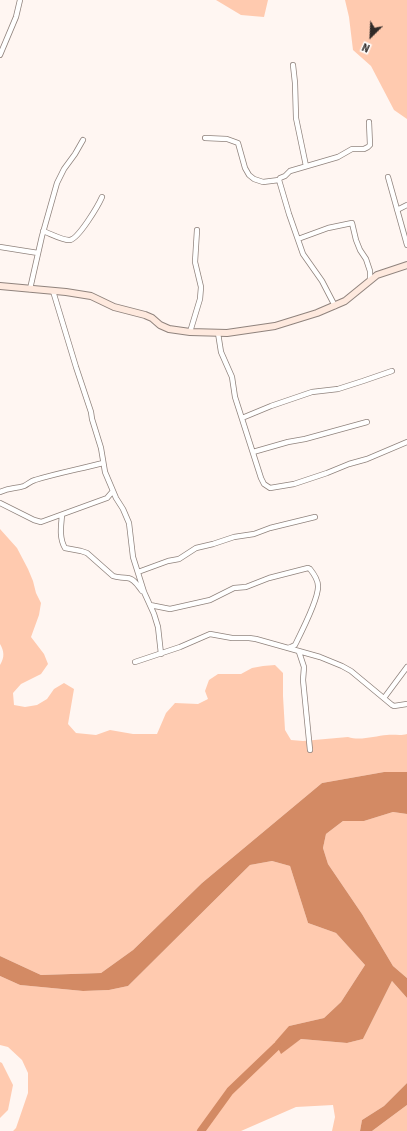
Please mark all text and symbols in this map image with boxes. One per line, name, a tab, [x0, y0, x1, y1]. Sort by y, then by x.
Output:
north arrow	[351, 16, 391, 56]
text: N	[360, 39, 372, 56]

